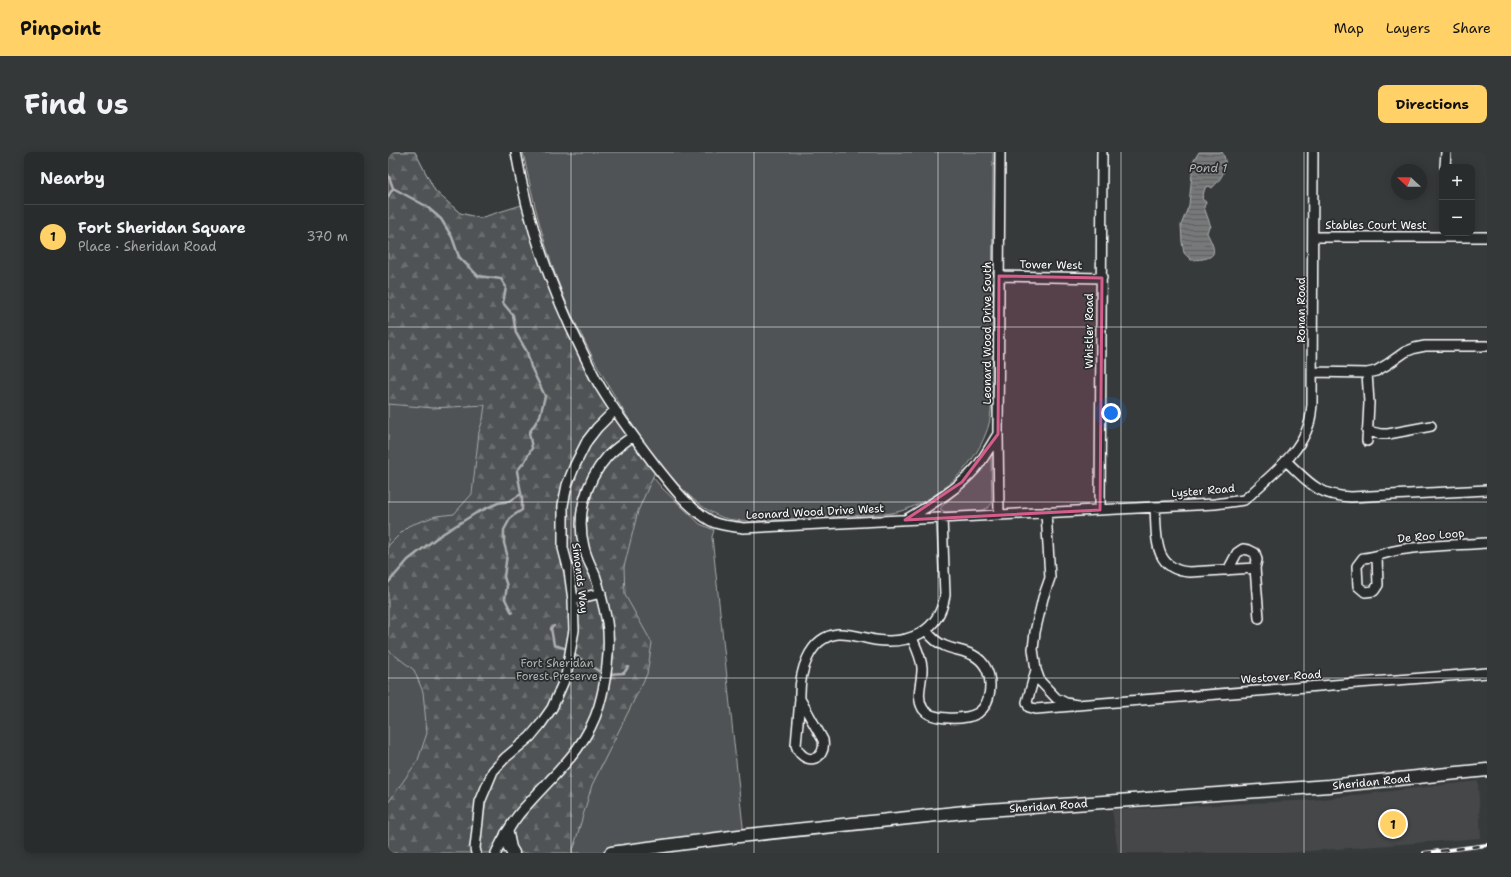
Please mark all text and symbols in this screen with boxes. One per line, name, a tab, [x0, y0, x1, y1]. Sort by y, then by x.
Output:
text: Pinpoint	[20, 16, 101, 41]
text: Map	[1334, 19, 1364, 37]
text: Layers	[1386, 19, 1430, 37]
text: Share	[1452, 19, 1491, 37]
text: Find us	[24, 85, 129, 123]
button: Directions	[1378, 85, 1487, 123]
water label: Pond 1	[1189, 160, 1227, 176]
north arrow	[1391, 164, 1427, 200]
map controls	[1439, 164, 1475, 236]
button: +	[1439, 164, 1475, 200]
text: Nearby	[40, 167, 105, 189]
button: −	[1439, 200, 1475, 236]
text: Fort Sheridan Square	[78, 218, 246, 238]
street label: Stables Court West	[1325, 218, 1427, 233]
text: 1	[50, 228, 56, 245]
text: 370 m	[306, 228, 348, 245]
text: Place · Sheridan Road	[78, 238, 216, 255]
street label: Tower West	[1020, 257, 1083, 273]
street label: Leonard Wood Drive South	[980, 261, 995, 404]
street label: Ronan Road	[1294, 277, 1309, 343]
street label: Whistler Road	[1082, 293, 1097, 369]
your location	[1101, 403, 1121, 423]
street label: Lyster Road	[1170, 481, 1236, 501]
street label: Leonard Wood Drive West	[745, 501, 885, 523]
street label: De Roo Loop	[1397, 526, 1465, 546]
street label: Simonds Way	[568, 542, 592, 614]
park label: Fort Sheridan Forest Preserve	[516, 656, 598, 684]
street label: Westover Road	[1240, 667, 1322, 687]
street label: Sheridan Road	[1332, 770, 1411, 793]
street label: Sheridan Road	[1009, 796, 1088, 816]
pin: 1	[1380, 809, 1406, 839]

